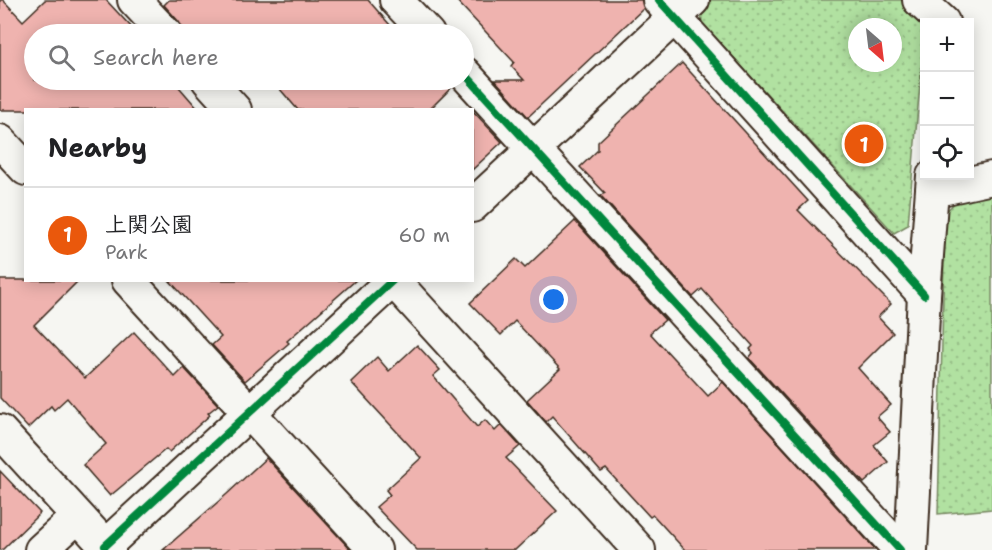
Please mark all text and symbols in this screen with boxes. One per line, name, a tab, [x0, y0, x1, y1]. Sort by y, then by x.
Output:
north arrow	[848, 18, 902, 72]
map controls	[920, 18, 974, 180]
button: +	[920, 18, 974, 72]
search box	[24, 24, 474, 90]
icon: search	[45, 41, 78, 74]
text: Search here	[93, 43, 219, 72]
button: −	[920, 72, 974, 126]
pin: 1	[844, 122, 884, 166]
button: locate	[920, 126, 974, 180]
text: Nearby	[48, 130, 147, 165]
text: 上関公園	[105, 210, 193, 239]
text: 1	[63, 222, 72, 248]
text: 60 m	[398, 222, 450, 248]
text: Park	[105, 239, 148, 265]
your location	[539, 285, 568, 314]

